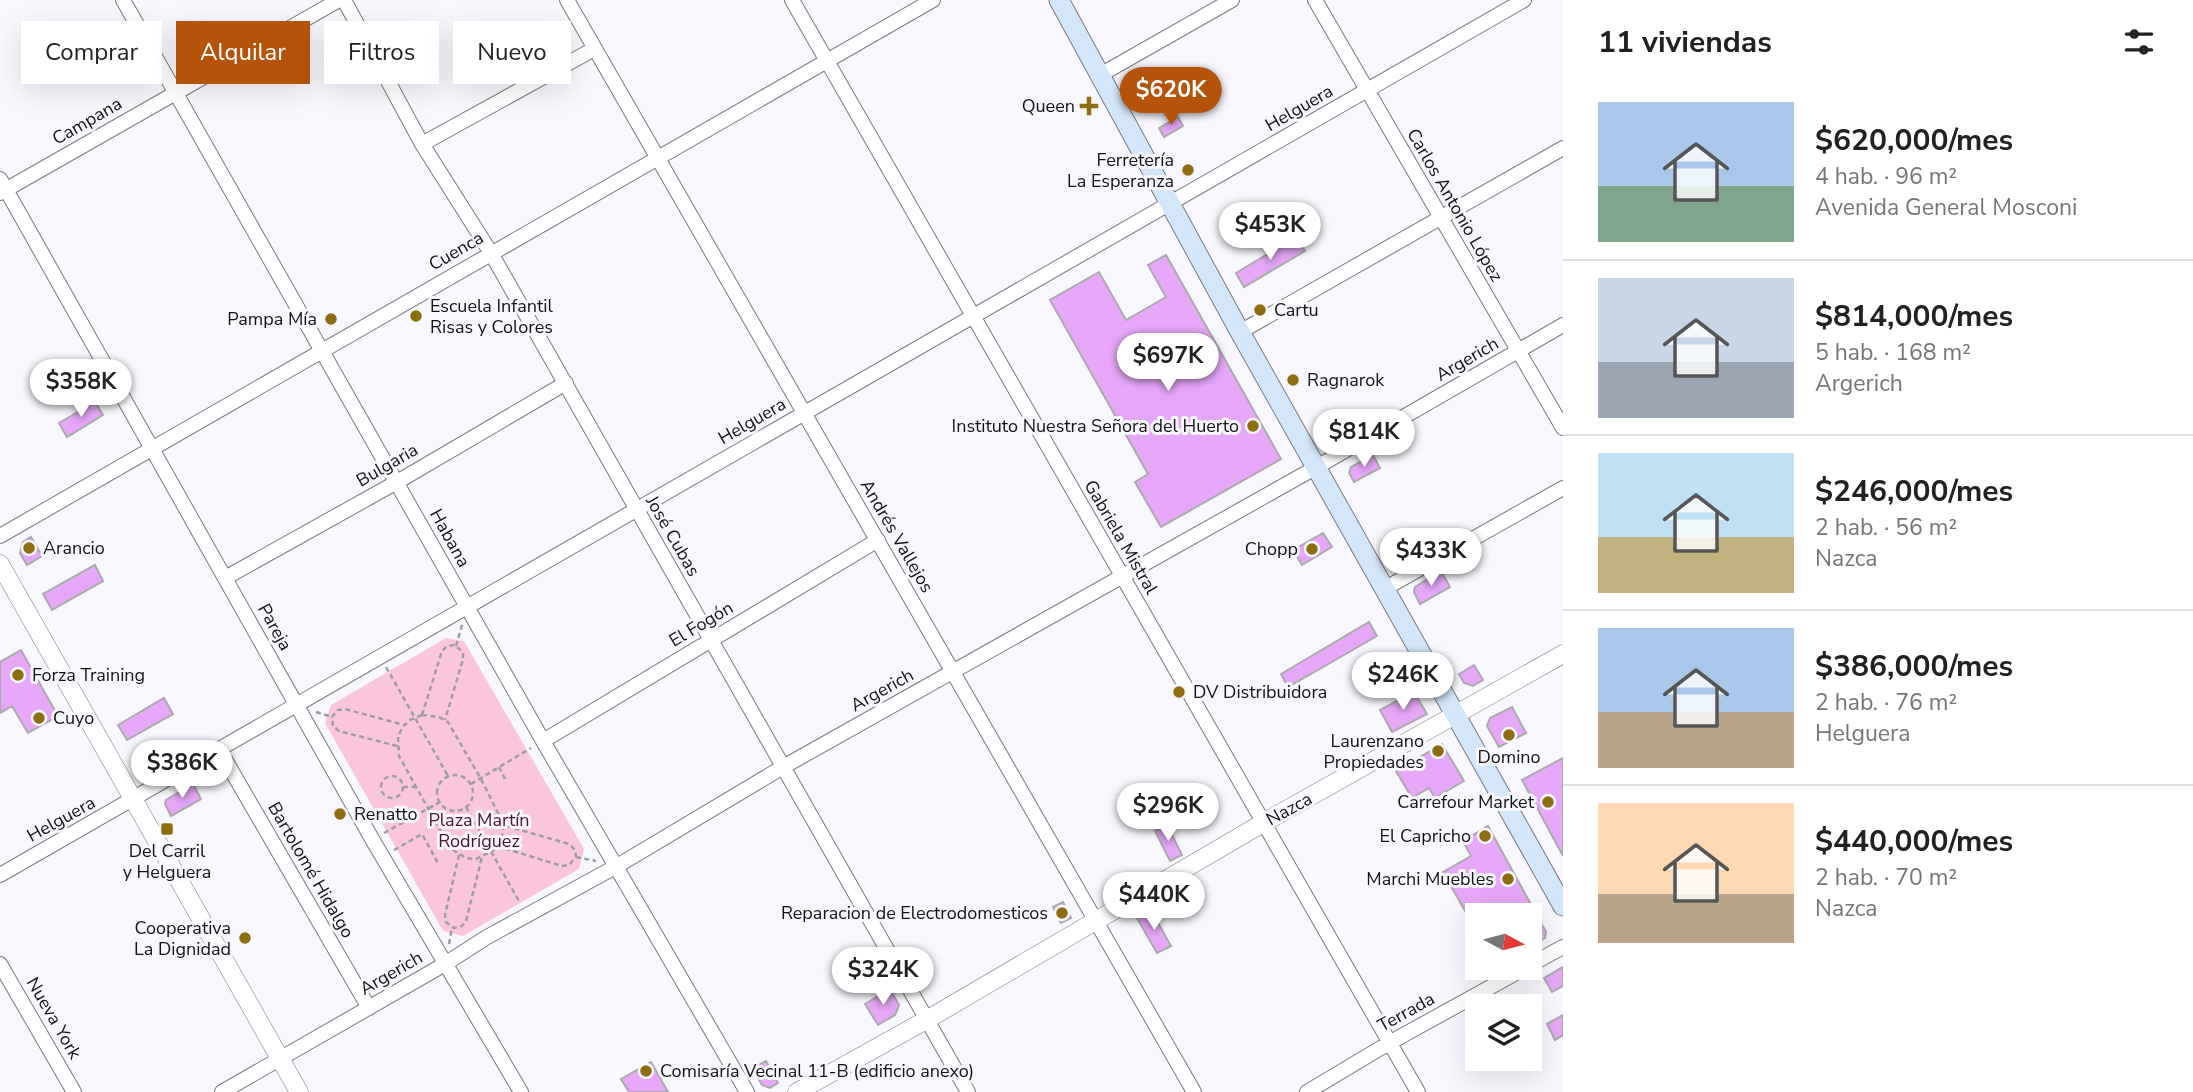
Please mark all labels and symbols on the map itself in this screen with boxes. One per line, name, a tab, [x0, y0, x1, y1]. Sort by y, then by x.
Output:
pin: $620K	[1122, 68, 1220, 127]
street label: Helguera	[1261, 79, 1337, 137]
street label: Campana	[48, 91, 126, 151]
place label: Queen	[1022, 94, 1075, 118]
marker: Queen	[1081, 98, 1097, 114]
street label: Carlos Antonio López	[1401, 124, 1509, 286]
place label: Ferretería La Esperanza	[1067, 148, 1174, 193]
marker: Ferretería La Esperanza	[1180, 162, 1196, 178]
pin: $453K	[1221, 202, 1319, 262]
street label: Cuenca	[424, 226, 488, 276]
place label: Escuela Infantil Risas y Colores	[430, 294, 553, 339]
place label: Cartu	[1274, 298, 1319, 322]
marker: Cartu	[1252, 302, 1268, 318]
place label: Pampa Mía	[227, 307, 317, 331]
marker: Escuela Infantil Risas y Colores	[408, 308, 424, 324]
marker: Pampa Mía	[323, 311, 339, 327]
street label: Argerich	[1431, 331, 1503, 387]
pin: $697K	[1119, 334, 1217, 393]
pin: $358K	[32, 360, 130, 419]
place label: Ragnarok	[1307, 368, 1385, 392]
marker: Ragnarok	[1285, 372, 1301, 388]
street label: Helguera	[714, 392, 790, 450]
pin: $814K	[1315, 410, 1413, 469]
place label: Instituto Nuestra Señora del Huerto	[952, 414, 1239, 438]
marker: Instituto Nuestra Señora del Huerto	[1245, 418, 1261, 434]
street label: Bulgaria	[352, 438, 422, 492]
street label: Andrés Vallejos	[855, 475, 939, 597]
street label: Gabriela Mistral	[1078, 475, 1164, 599]
street label: José Cubas	[640, 490, 706, 581]
street label: Habana	[424, 505, 476, 571]
pin: $433K	[1382, 528, 1480, 588]
place label: Arancio	[43, 536, 105, 560]
place label: Chopp	[1245, 537, 1298, 561]
marker: Arancio	[21, 540, 37, 556]
marker: Chopp	[1304, 541, 1320, 557]
street label: El Fogón	[664, 595, 738, 653]
street label: Pareja	[252, 599, 298, 655]
pin: $246K	[1354, 652, 1452, 712]
place label: Forza Training	[32, 663, 145, 687]
street label: Argerich	[846, 663, 918, 717]
marker: Forza Training	[10, 667, 26, 683]
place label: DV Distribuidora	[1193, 680, 1327, 704]
marker: DV Distribuidora	[1171, 684, 1187, 700]
place label: Cuyo	[53, 706, 94, 730]
marker: Cuyo	[31, 710, 47, 726]
marker: Domino	[1501, 727, 1517, 743]
place label: Laurenzano Propiedades	[1323, 729, 1424, 774]
pin: $386K	[133, 740, 231, 800]
marker: Laurenzano Propiedades	[1430, 743, 1446, 759]
place label: Domino	[1477, 745, 1541, 769]
pin: $296K	[1119, 784, 1217, 843]
street label: Nazca	[1262, 787, 1316, 831]
street label: Helguera	[23, 790, 99, 848]
place label: Carrefour Market	[1397, 790, 1535, 814]
marker: Carrefour Market	[1540, 794, 1556, 810]
street label: Bartolomé Hidalgo	[262, 798, 360, 942]
place label: Renatto	[354, 802, 417, 826]
marker: Renatto	[332, 806, 348, 822]
park label: Plaza Martín Rodríguez	[428, 808, 530, 853]
marker: Del Carril y Helguera	[159, 821, 175, 837]
place label: El Capricho	[1380, 824, 1471, 848]
marker: El Capricho	[1477, 828, 1493, 844]
place label: Del Carril y Helguera	[123, 839, 211, 884]
place label: Marchi Muebles	[1366, 867, 1494, 891]
marker: Marchi Muebles	[1500, 871, 1516, 887]
pin: $440K	[1105, 872, 1203, 932]
place label: Reparacion de Electrodomesticos	[781, 901, 1048, 925]
north arrow	[1465, 903, 1542, 980]
marker: Reparacion de Electrodomesticos	[1054, 905, 1070, 921]
place label: Cooperativa La Dignidad	[134, 916, 231, 961]
marker: Cooperativa La Dignidad	[237, 930, 253, 946]
street label: Argerich	[355, 945, 427, 1001]
pin: $324K	[834, 948, 932, 1007]
street label: Nueva York	[21, 973, 88, 1064]
street label: Terrada	[1373, 987, 1439, 1037]
place label: Comisaría Vecinal 11-B (edificio anexo)	[660, 1059, 974, 1083]
marker: Comisaría Vecinal 11-B (edificio anexo)	[638, 1063, 654, 1079]

